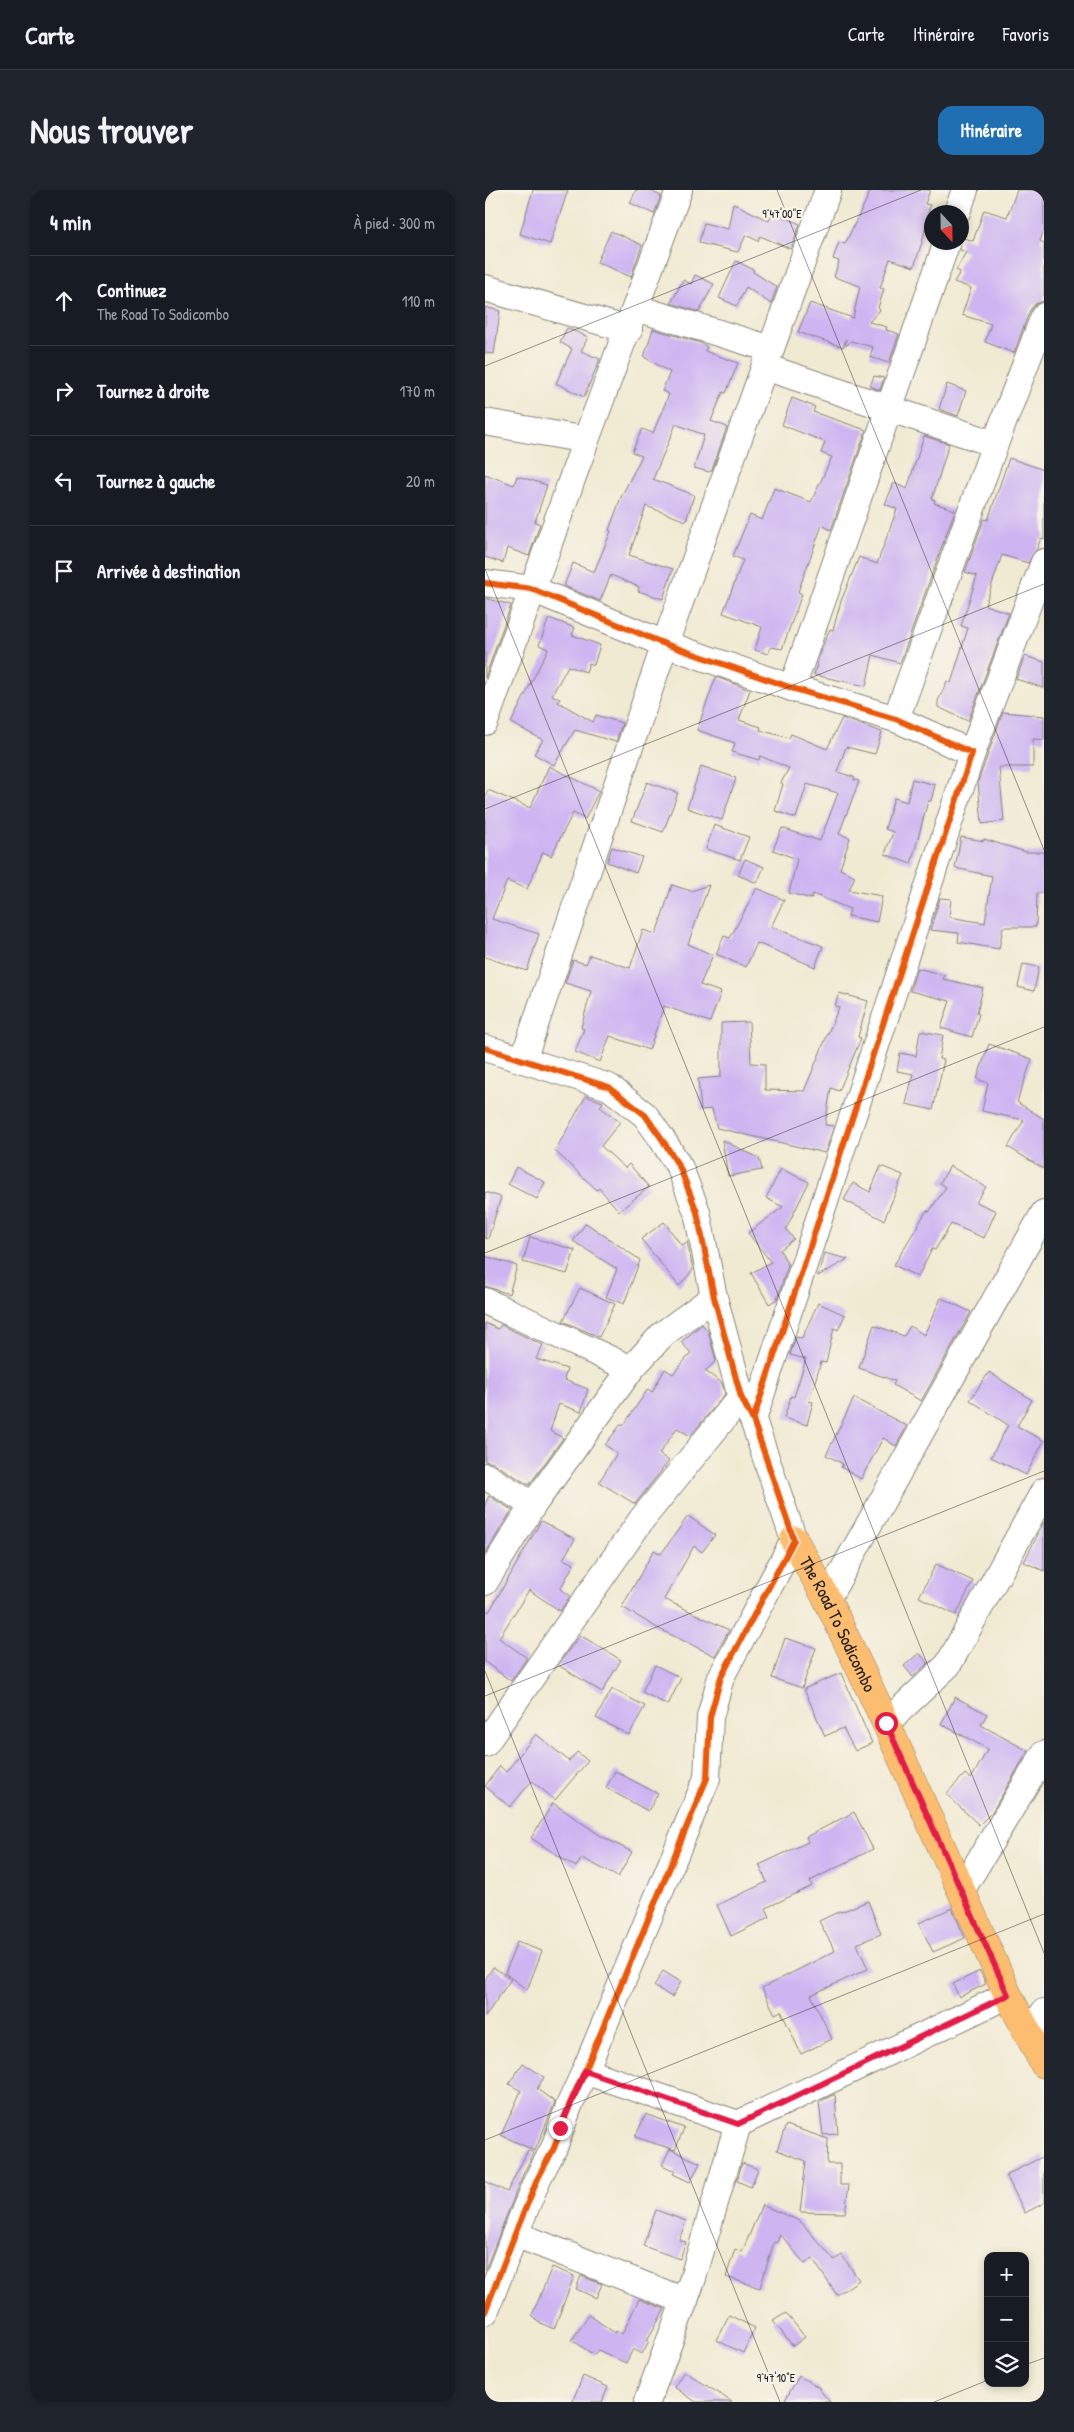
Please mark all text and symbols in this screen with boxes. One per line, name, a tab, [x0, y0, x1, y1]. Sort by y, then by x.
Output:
text: Carte	[25, 19, 75, 51]
text: Carte	[848, 22, 885, 47]
text: Itinéraire	[913, 22, 975, 47]
text: Favoris	[1003, 22, 1049, 47]
button: Itinéraire	[938, 106, 1044, 155]
text: Nous trouver	[30, 107, 193, 154]
text: 9°47'00"E	[762, 205, 802, 222]
north arrow	[924, 205, 969, 250]
text: 4 min	[50, 208, 91, 237]
text: À pied · 300 m	[354, 212, 435, 234]
text: Continuez	[97, 277, 166, 303]
icon: ahead	[50, 287, 78, 315]
text: 110 m	[402, 290, 435, 312]
text: The Road To Sodicombo	[97, 303, 229, 325]
icon: right	[50, 377, 78, 405]
text: Tournez à droite	[97, 378, 210, 404]
text: 170 m	[400, 380, 435, 402]
icon: left	[50, 467, 78, 495]
text: Tournez à gauche	[97, 468, 215, 494]
text: 20 m	[406, 470, 435, 492]
icon: arrive	[50, 557, 78, 585]
text: Arrivée à destination	[97, 558, 240, 584]
street label: The Road To Sodicombo	[794, 1552, 882, 1696]
route start	[875, 1712, 898, 1735]
route end	[549, 2117, 572, 2140]
map controls	[984, 2252, 1029, 2387]
button: +	[984, 2252, 1029, 2297]
button: −	[984, 2297, 1029, 2342]
button: layers	[984, 2342, 1029, 2387]
text: 9°47'10"E	[757, 2369, 796, 2386]

